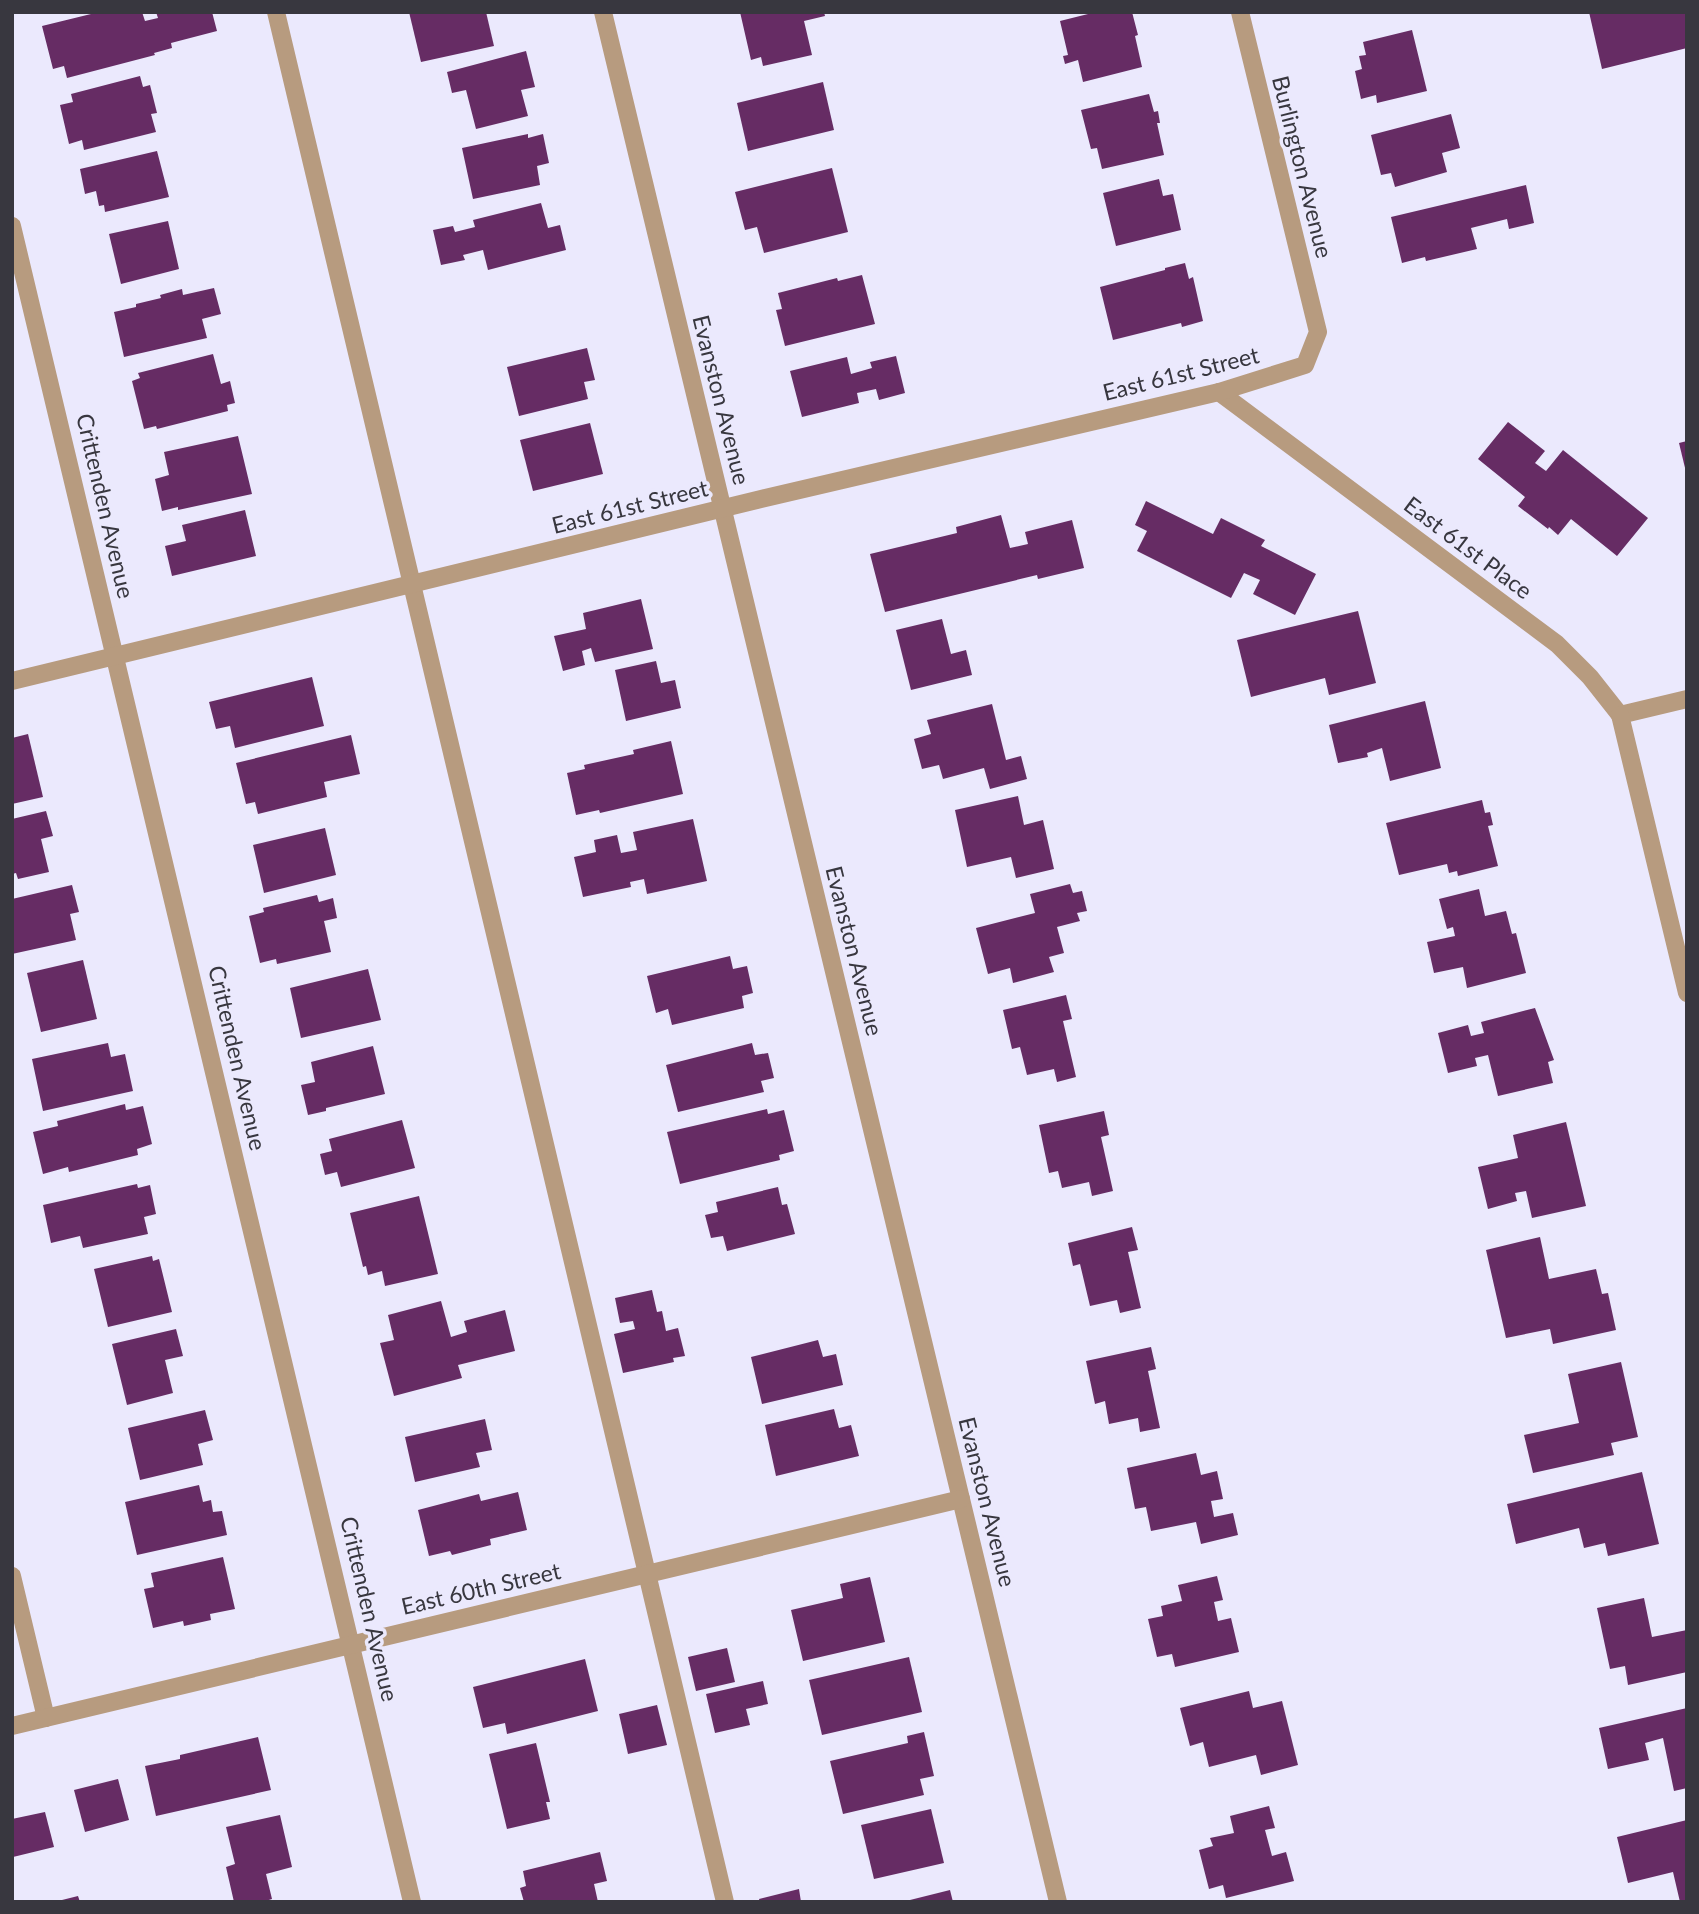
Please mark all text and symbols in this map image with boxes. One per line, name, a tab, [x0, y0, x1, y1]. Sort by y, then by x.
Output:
street label: Burlington Avenue	[1267, 73, 1339, 261]
street label: Evanston Avenue	[687, 312, 757, 488]
street label: East 61st Street	[1100, 340, 1262, 406]
street label: Crittenden Avenue	[71, 411, 141, 601]
street label: East 61st Street	[549, 473, 711, 539]
street label: East 61st Place	[1399, 490, 1538, 604]
street label: Evanston Avenue	[820, 863, 890, 1039]
street label: Crittenden Avenue	[203, 963, 273, 1153]
street label: Evanston Avenue	[953, 1414, 1023, 1590]
street label: Crittenden Avenue	[335, 1514, 405, 1704]
street label: East 60th Street	[398, 1556, 564, 1620]

